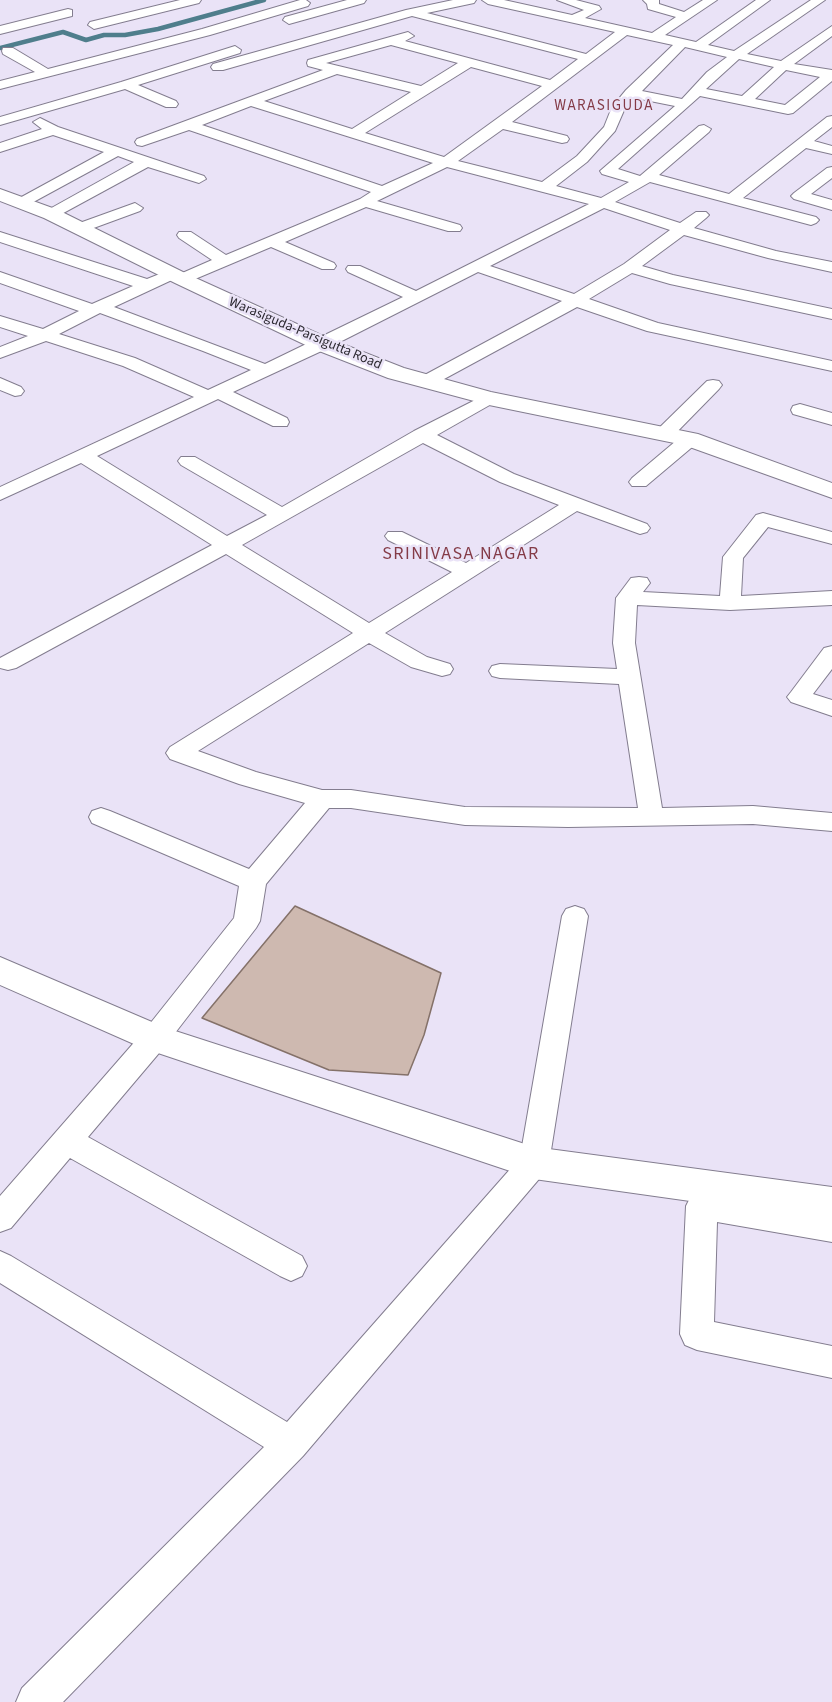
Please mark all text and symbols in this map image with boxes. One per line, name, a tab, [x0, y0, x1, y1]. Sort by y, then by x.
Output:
district label: WARASIGUDA	[554, 98, 654, 116]
street label: Warasiguda-Parsigutta Road	[226, 294, 384, 374]
district label: SRINIVASA NAGAR	[382, 544, 540, 566]

